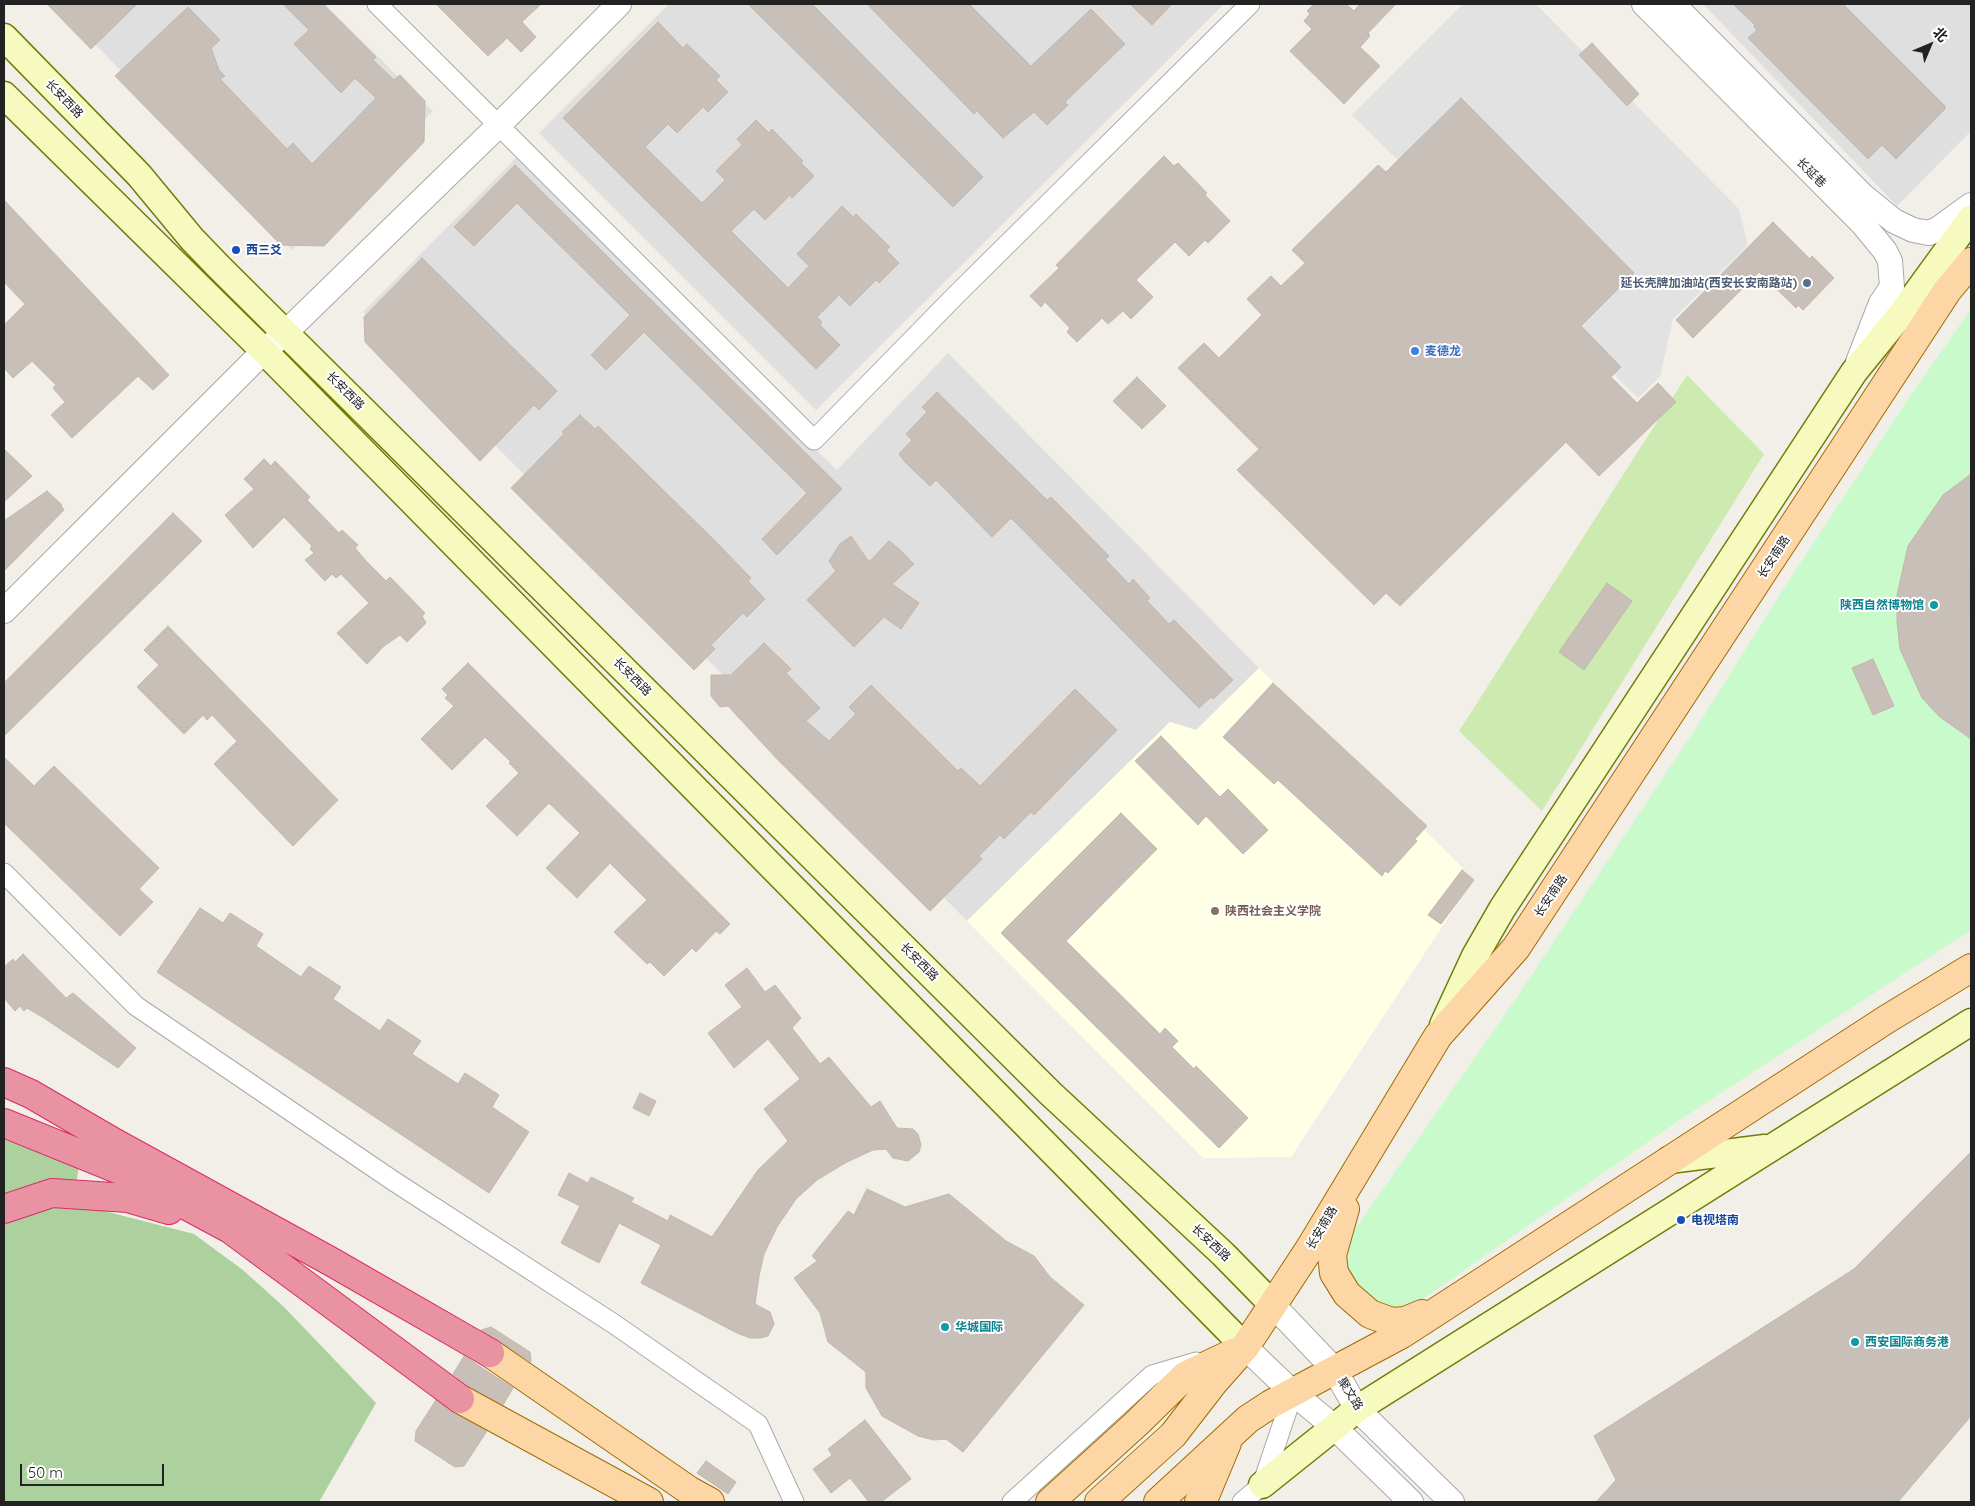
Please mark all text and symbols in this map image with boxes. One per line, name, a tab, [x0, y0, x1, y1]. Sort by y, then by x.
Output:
north arrow	[1905, 20, 1955, 70]
text: 北	[1929, 23, 1952, 46]
street label: 长安西路	[42, 77, 86, 121]
street label: 长延巷	[1793, 155, 1829, 191]
place label: 西三爻	[246, 243, 282, 257]
marker: 西三爻	[230, 244, 242, 256]
place label: 延长壳牌加油站(西安长安南路站)	[1620, 276, 1797, 290]
marker: 延长壳牌加油站(西安长安南路站)	[1801, 277, 1813, 289]
place label: 麦德龙	[1425, 344, 1461, 358]
marker: 麦德龙	[1409, 345, 1421, 357]
street label: 长安西路	[323, 369, 367, 413]
street label: 长安南路	[1755, 533, 1793, 581]
place label: 陕西自然博物馆	[1840, 598, 1924, 612]
marker: 陕西自然博物馆	[1928, 599, 1940, 611]
street label: 长安西路	[610, 655, 654, 699]
street label: 长安南路	[1532, 872, 1570, 920]
place label: 陕西社会主义学院	[1225, 904, 1321, 918]
marker: 陕西社会主义学院	[1209, 905, 1221, 917]
street label: 长安西路	[897, 940, 941, 984]
street label: 长安南路	[1303, 1204, 1341, 1252]
place label: 电视塔南	[1691, 1213, 1739, 1227]
marker: 电视塔南	[1675, 1214, 1687, 1226]
street label: 长安西路	[1189, 1221, 1233, 1265]
place label: 华城国际	[955, 1320, 1003, 1334]
marker: 华城国际	[939, 1321, 951, 1333]
place label: 西安国际商务港	[1865, 1335, 1949, 1349]
marker: 西安国际商务港	[1849, 1336, 1861, 1348]
street label: 聚文路	[1334, 1375, 1366, 1413]
scale bar	[22, 1454, 166, 1486]
text: 50 m	[28, 1463, 63, 1482]

